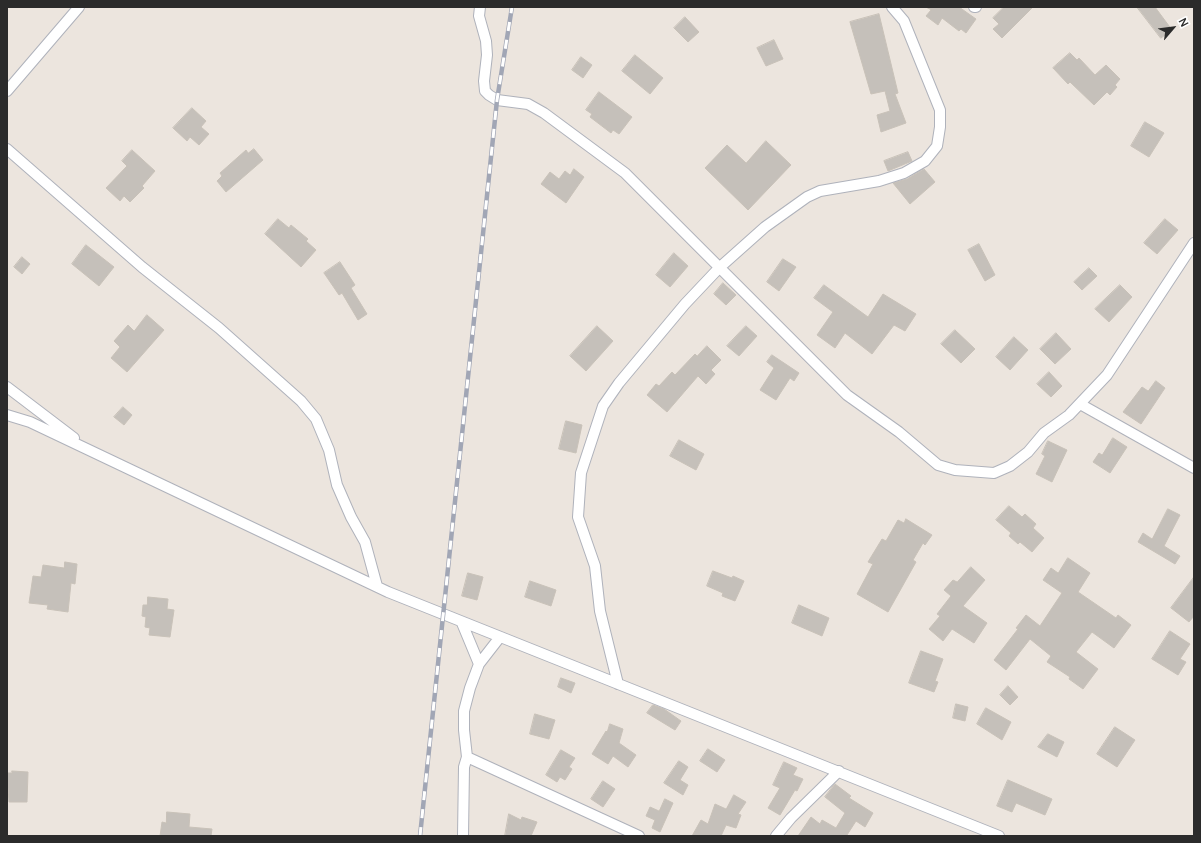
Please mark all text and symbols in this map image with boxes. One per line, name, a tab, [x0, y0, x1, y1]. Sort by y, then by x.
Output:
north arrow	[1153, 8, 1193, 48]
text: N	[1176, 15, 1193, 29]

